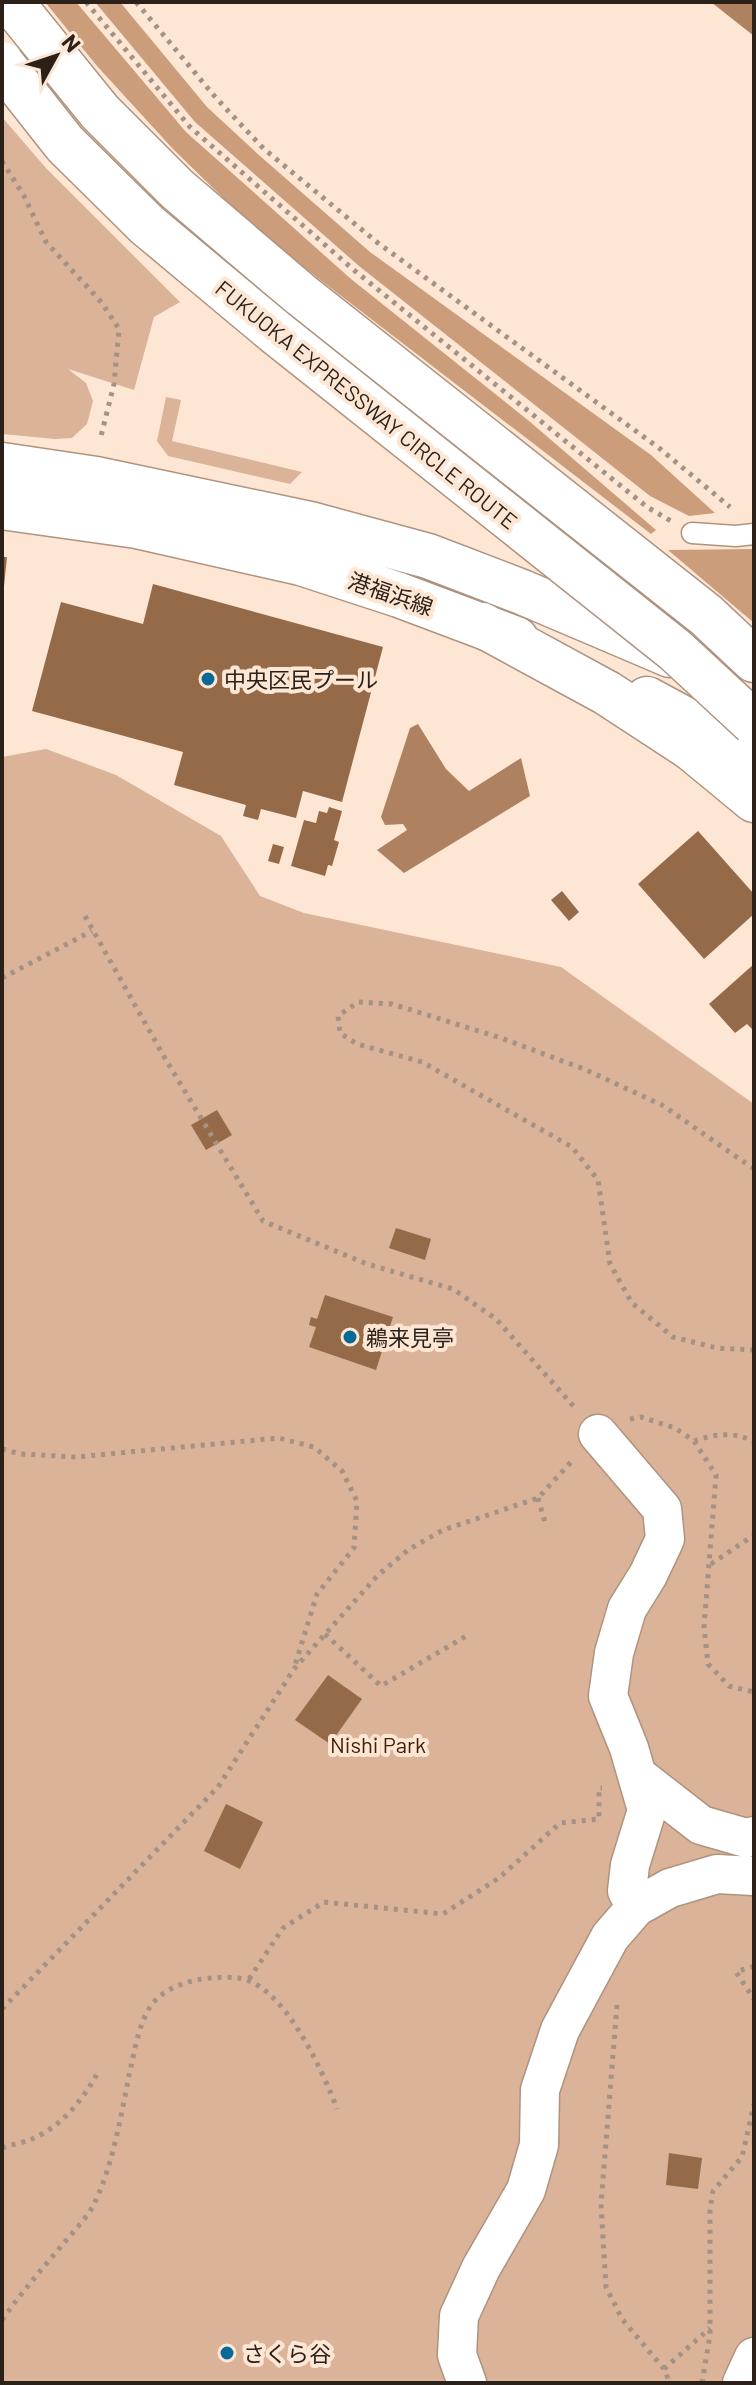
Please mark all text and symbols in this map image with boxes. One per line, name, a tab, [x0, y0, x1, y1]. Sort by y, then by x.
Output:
north arrow	[16, 16, 96, 96]
text: N	[57, 29, 87, 56]
street label: FUKUOKA EXPRESSWAY CIRCLE ROUTE	[211, 274, 523, 534]
street label: 港福浜線	[345, 566, 437, 620]
place label: 中央区民プール	[224, 666, 378, 692]
marker: 中央区民プール	[199, 670, 217, 688]
place label: 鵜来見亭	[366, 1324, 454, 1350]
marker: 鵜来見亭	[341, 1328, 359, 1346]
park label: Nishi Park	[330, 1731, 426, 1757]
place label: さくら谷	[243, 2340, 331, 2366]
marker: さくら谷	[218, 2344, 236, 2362]

